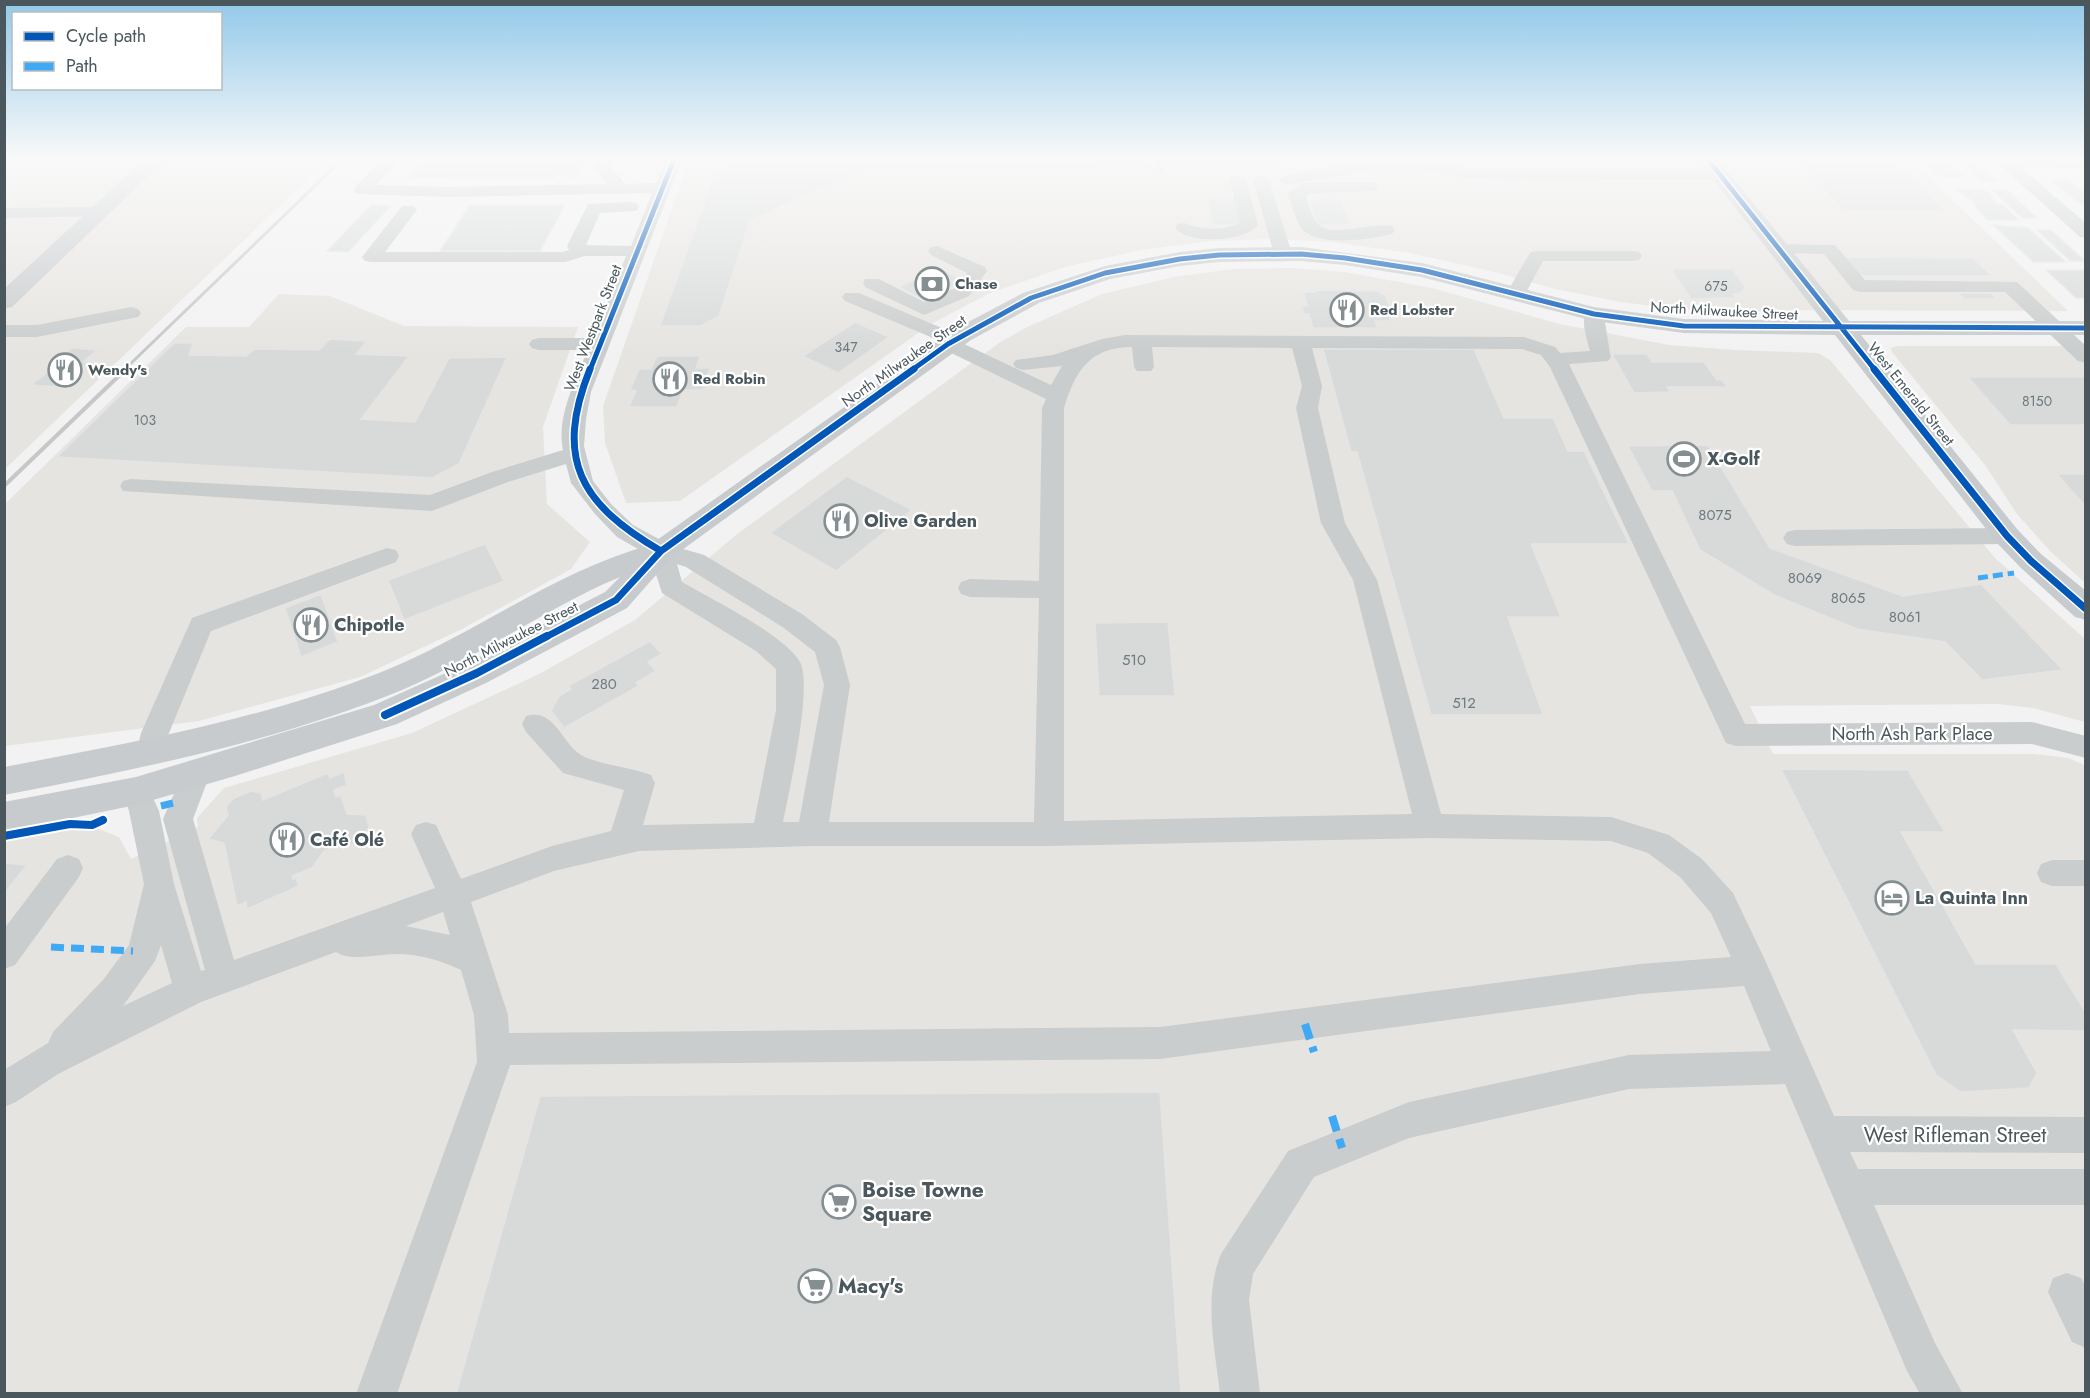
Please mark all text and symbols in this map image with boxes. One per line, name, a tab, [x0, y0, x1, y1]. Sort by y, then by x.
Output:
legend	[12, 12, 222, 90]
text: Cycle path	[66, 23, 146, 49]
text: Path	[66, 53, 98, 79]
street label: West Westpark Street	[559, 261, 627, 395]
bank icon: Chase	[914, 266, 950, 302]
place label: Chase	[955, 273, 998, 295]
house number: 675	[1704, 276, 1728, 296]
restaurant icon: Red Lobster	[1329, 292, 1365, 328]
street label: North Milwaukee Street	[1650, 296, 1799, 326]
place label: Red Lobster	[1370, 299, 1455, 321]
street label: North Milwaukee Street	[837, 309, 971, 412]
house number: 347	[834, 337, 858, 357]
street label: West Emerald Street	[1862, 337, 1960, 451]
restaurant icon: Wendy's	[47, 352, 83, 388]
place label: Wendy's	[88, 359, 147, 381]
restaurant icon: Red Robin	[652, 361, 688, 397]
place label: Red Robin	[693, 368, 766, 390]
house number: 8150	[2022, 391, 2052, 411]
house number: 103	[134, 410, 157, 430]
sports icon: X-Golf	[1666, 441, 1702, 477]
place label: X-Golf	[1707, 446, 1760, 472]
restaurant icon: Olive Garden	[823, 503, 859, 539]
house number: 8075	[1698, 504, 1732, 526]
place label: Olive Garden	[864, 508, 977, 534]
house number: 8069	[1788, 567, 1822, 589]
house number: 8065	[1831, 587, 1865, 609]
street label: North Milwaukee Street	[440, 595, 582, 682]
house number: 8061	[1889, 606, 1921, 628]
restaurant icon: Chipotle	[293, 607, 329, 643]
place label: Chipotle	[334, 612, 404, 638]
house number: 510	[1122, 649, 1146, 671]
house number: 280	[591, 673, 617, 695]
house number: 512	[1452, 692, 1476, 714]
street label: North Ash Park Place	[1831, 721, 1993, 747]
restaurant icon: Café Olé	[269, 822, 305, 858]
place label: Café Olé	[310, 827, 384, 853]
hotel icon: La Quinta Inn	[1874, 880, 1910, 916]
place label: La Quinta Inn	[1915, 885, 2028, 911]
street label: West Rifleman Street	[1864, 1120, 2046, 1150]
place label: Boise Towne Square	[862, 1175, 984, 1229]
supermarket icon: Boise Towne Square	[821, 1184, 857, 1220]
supermarket icon: Macy's	[797, 1268, 833, 1304]
place label: Macy's	[838, 1271, 904, 1301]

